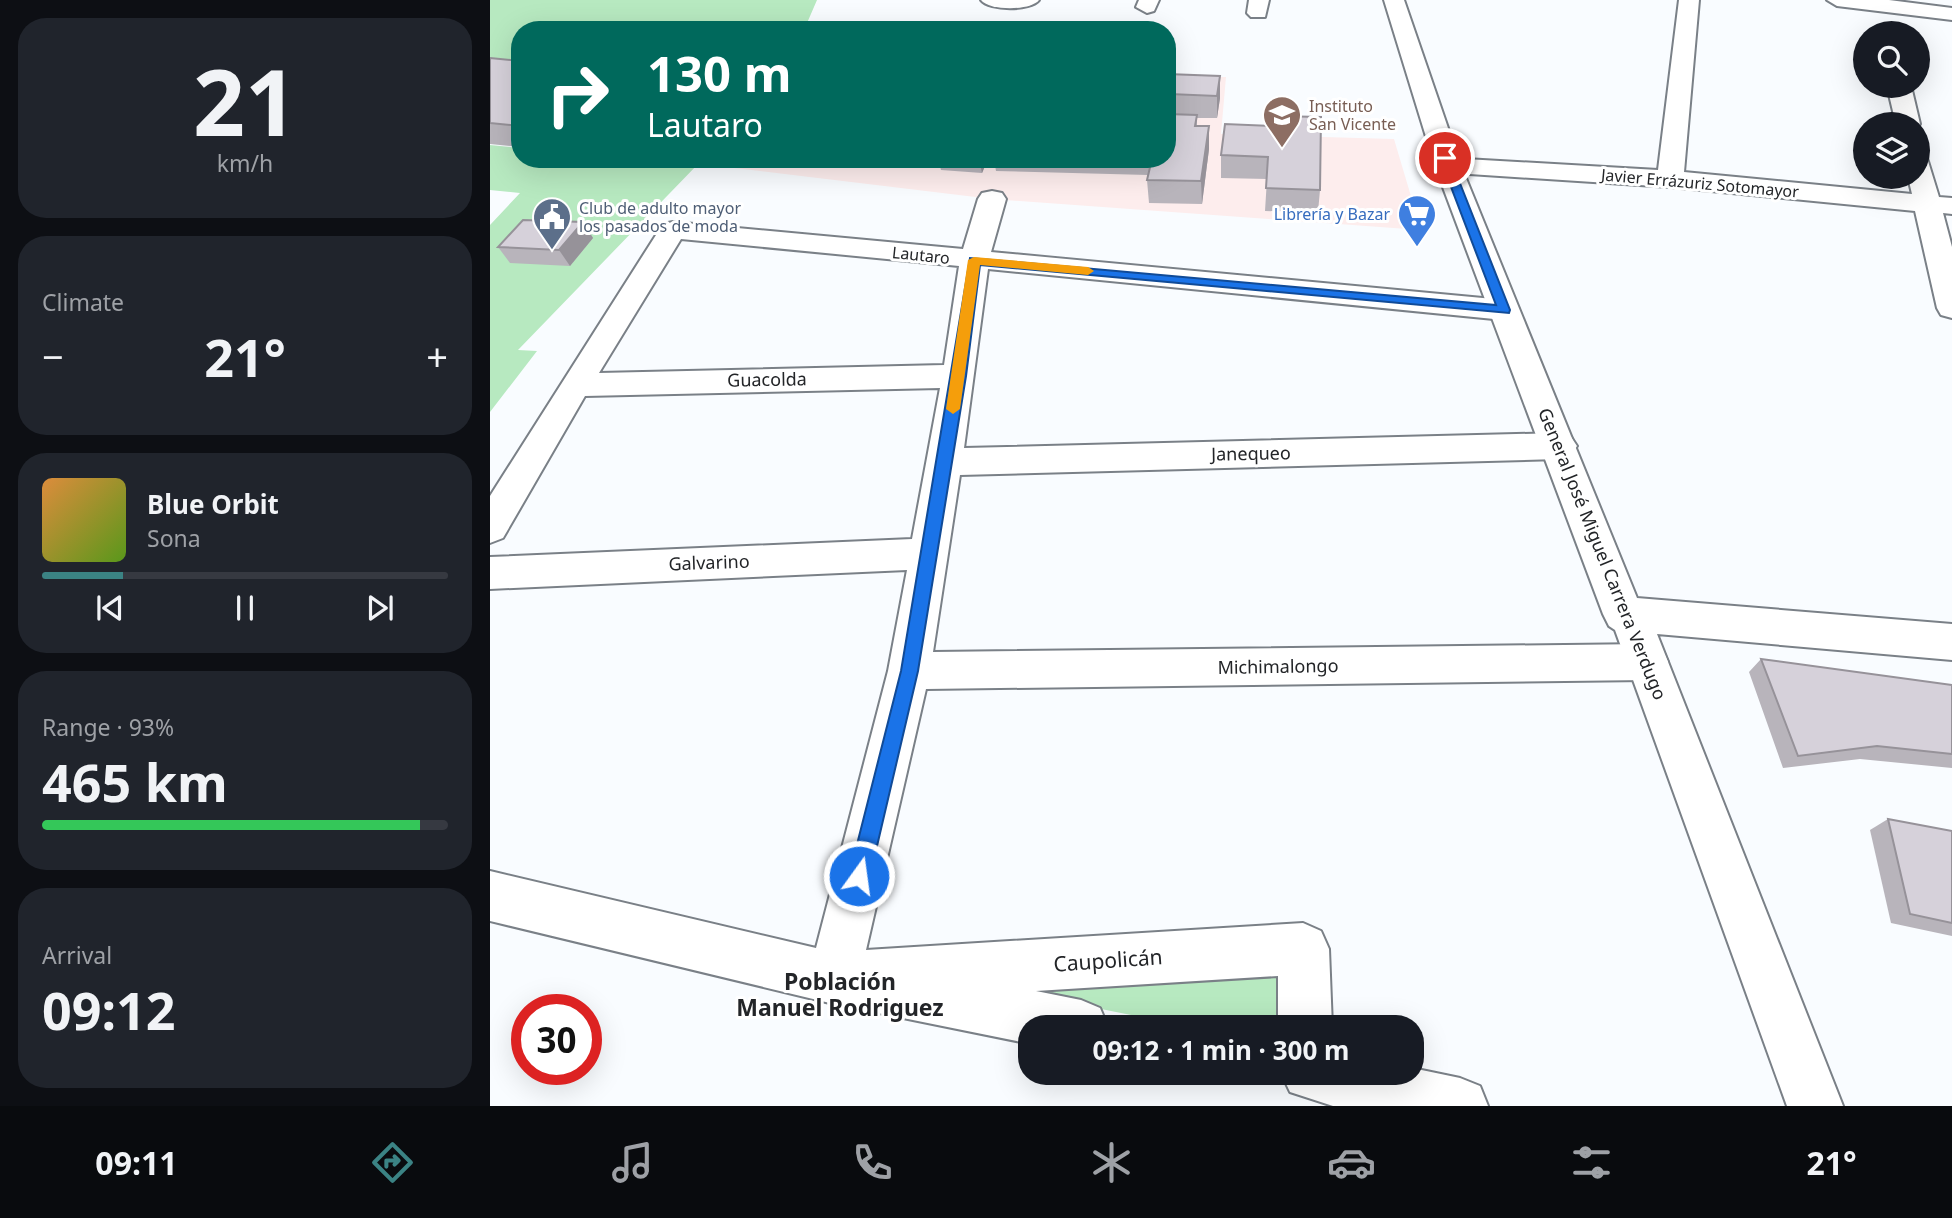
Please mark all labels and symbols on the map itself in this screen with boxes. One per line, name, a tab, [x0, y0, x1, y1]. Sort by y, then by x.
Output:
school or university icon: Instituto San Vicente	[1261, 94, 1303, 149]
place label: Instituto San Vicente	[1309, 95, 1396, 135]
pin	[1415, 128, 1475, 188]
street label: Javier Errázuriz Sotomayor	[1598, 163, 1800, 203]
supermarket icon: Librería y Bazar	[1396, 193, 1438, 248]
public building icon: Club de adulto mayor los pasados de moda	[531, 196, 573, 251]
place label: Club de adulto mayor los pasados de moda	[579, 197, 741, 237]
place label: Librería y Bazar	[1274, 203, 1390, 225]
street label: Lautaro	[891, 241, 951, 269]
street label: Guacolda	[727, 366, 807, 392]
street label: General José Miguel Carrera Verdugo	[1533, 404, 1673, 703]
street label: Janequeo	[1209, 440, 1291, 466]
street label: Galvarino	[668, 549, 750, 575]
street label: Michimalongo	[1217, 653, 1339, 679]
position arrow	[822, 839, 896, 913]
street label: Caupolicán	[1052, 942, 1163, 978]
district label: Población Manuel Rodriguez	[736, 965, 944, 1023]
speed limit sign: 30	[511, 994, 602, 1085]

